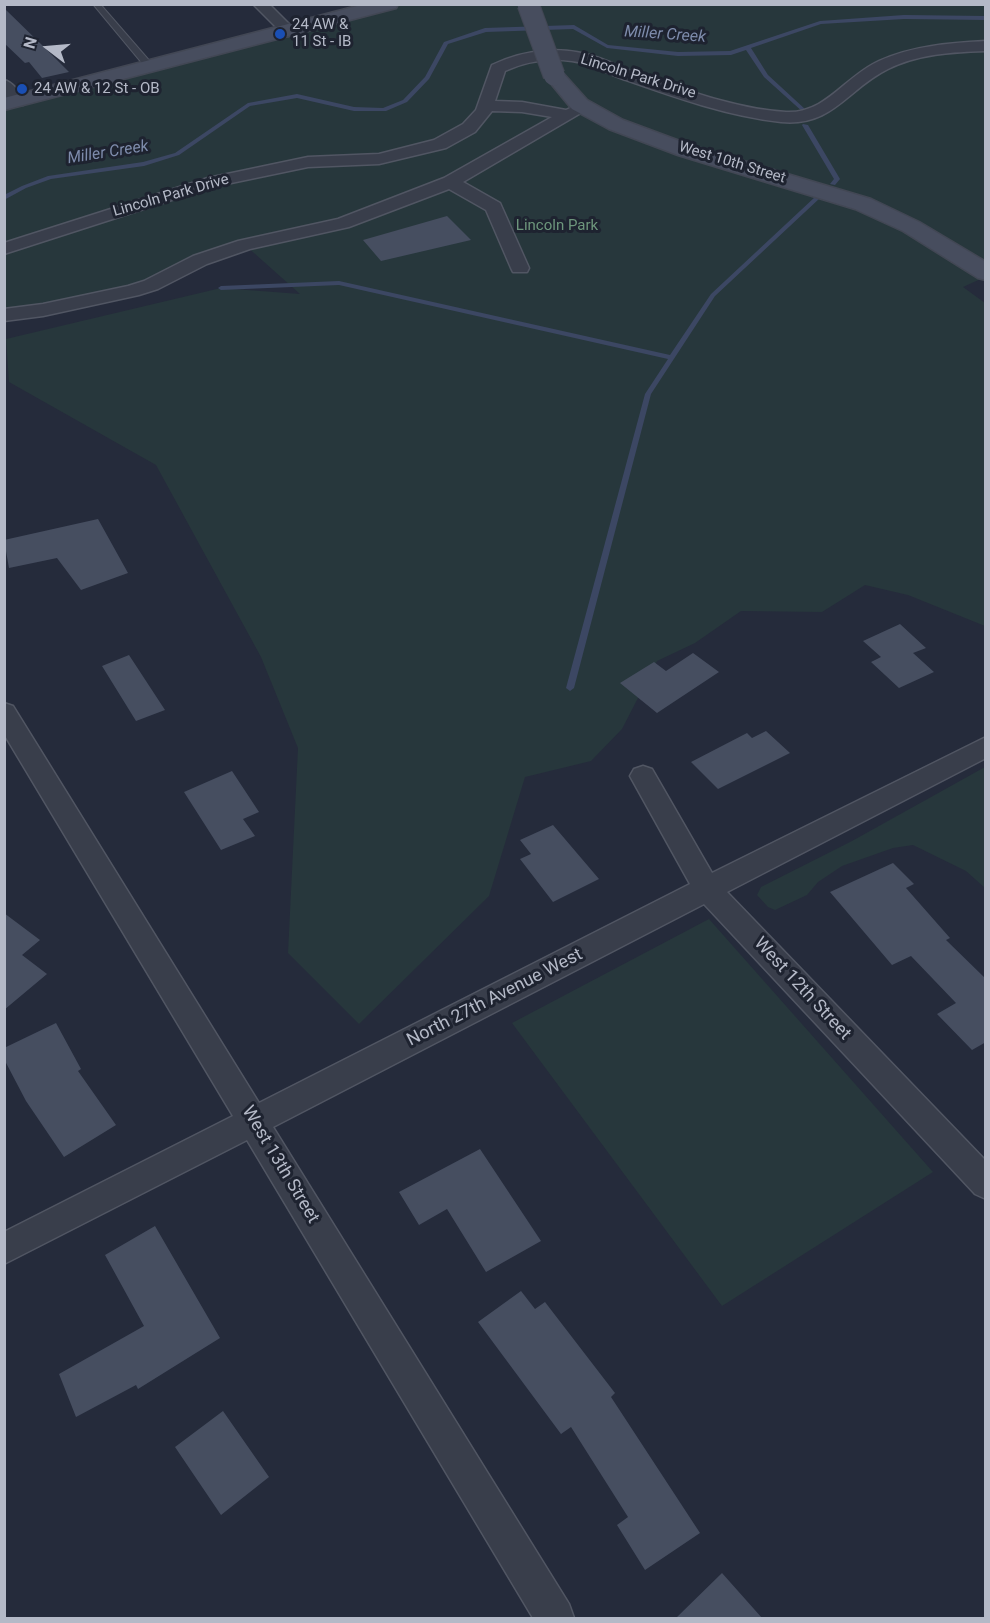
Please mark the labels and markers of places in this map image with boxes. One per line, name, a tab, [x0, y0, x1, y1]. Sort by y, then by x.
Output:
place label: 24 AW & 11 St - IB	[292, 16, 351, 51]
marker: 24 AW & 11 St - IB	[273, 27, 287, 41]
place label: 24 AW & 12 St - OB	[34, 80, 160, 98]
marker: 24 AW & 12 St - OB	[15, 82, 29, 96]

